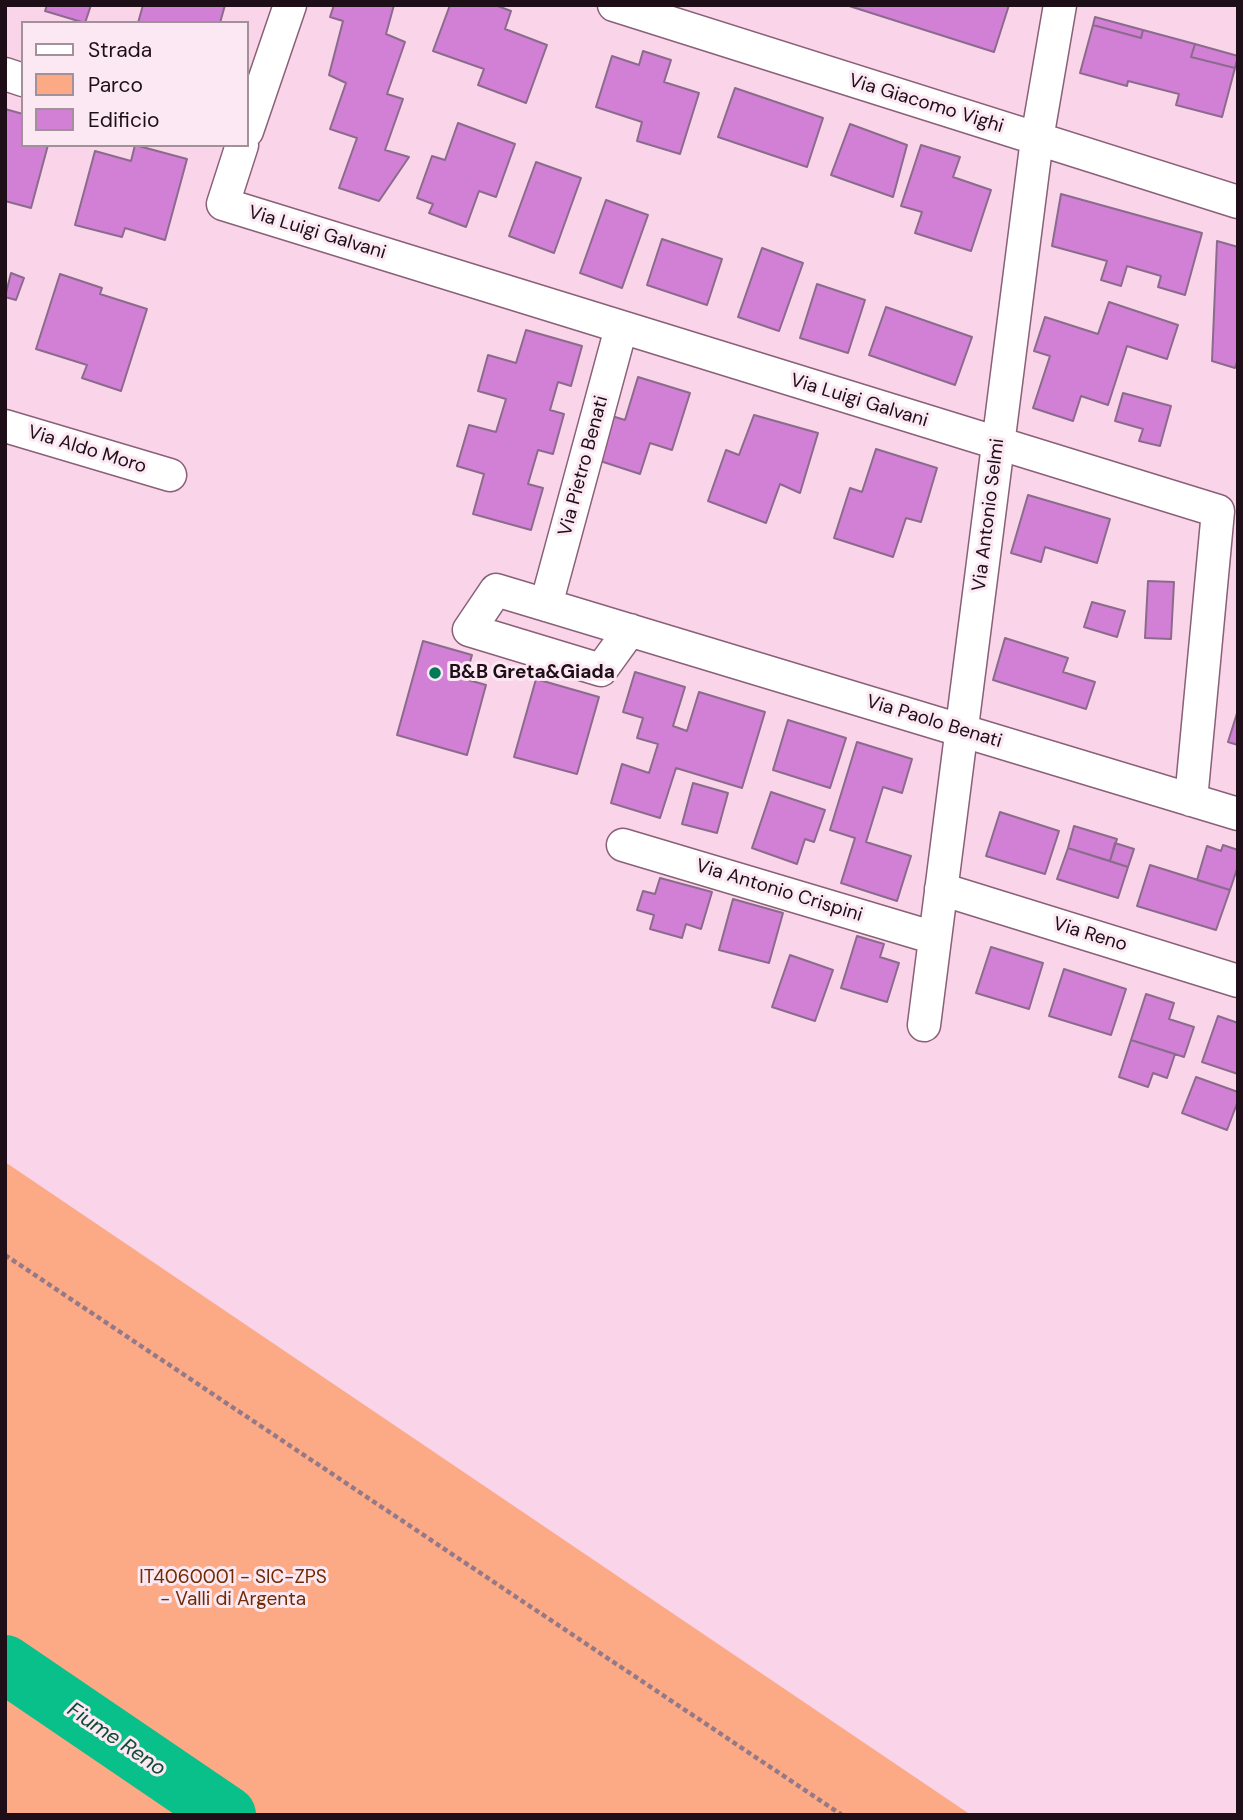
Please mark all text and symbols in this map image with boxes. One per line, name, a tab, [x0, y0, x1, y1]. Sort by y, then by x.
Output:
legend	[21, 21, 248, 147]
text: Strada	[88, 36, 152, 64]
street label: Via Giacomo Vighi	[846, 70, 1006, 138]
text: Parco	[88, 71, 143, 99]
text: Edificio	[88, 106, 159, 134]
street label: Via Luigi Galvani	[245, 201, 389, 265]
street label: Via Luigi Galvani	[787, 369, 931, 433]
street label: Via Pietro Benati	[554, 393, 614, 539]
street label: Via Aldo Moro	[25, 421, 149, 479]
street label: Via Antonio Selmi	[968, 437, 1010, 593]
place label: B&B Greta&Giada	[449, 662, 615, 684]
marker: B&B Greta&Giada	[427, 665, 443, 681]
street label: Via Paolo Benati	[863, 691, 1005, 753]
street label: Via Antonio Crispini	[693, 855, 865, 927]
street label: Via Reno	[1050, 913, 1130, 957]
park label: IT4060001 - SIC-ZPS - Valli di Argenta	[139, 1567, 327, 1611]
water label: Fiume Reno	[62, 1698, 170, 1782]

